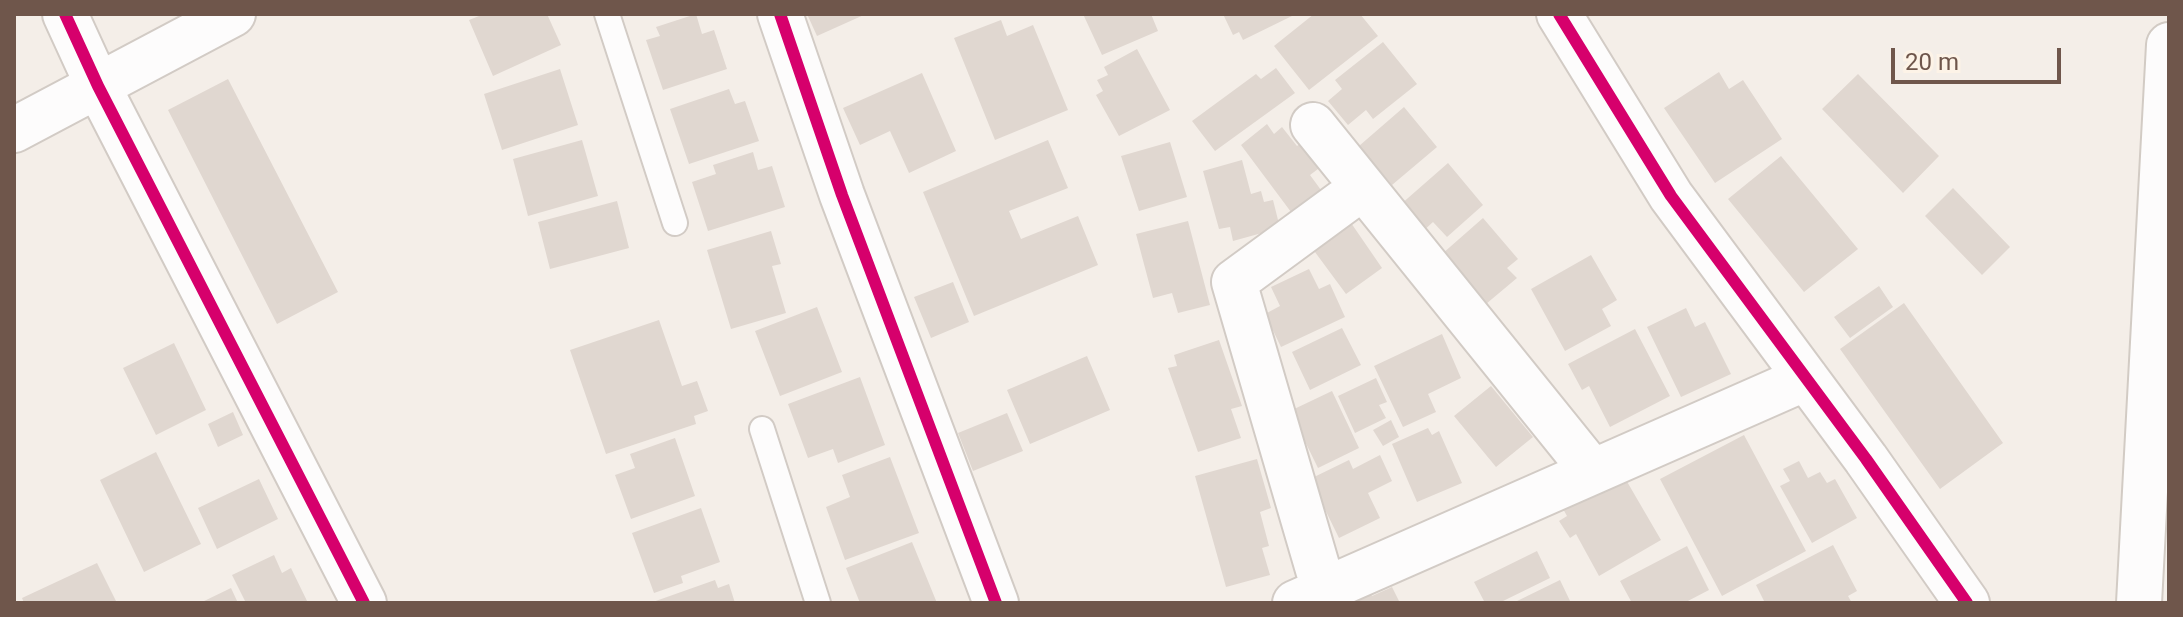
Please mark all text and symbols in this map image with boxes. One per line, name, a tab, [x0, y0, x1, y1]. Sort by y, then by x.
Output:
scale bar	[1895, 32, 2065, 82]
text: 20 m	[1905, 48, 1959, 76]

